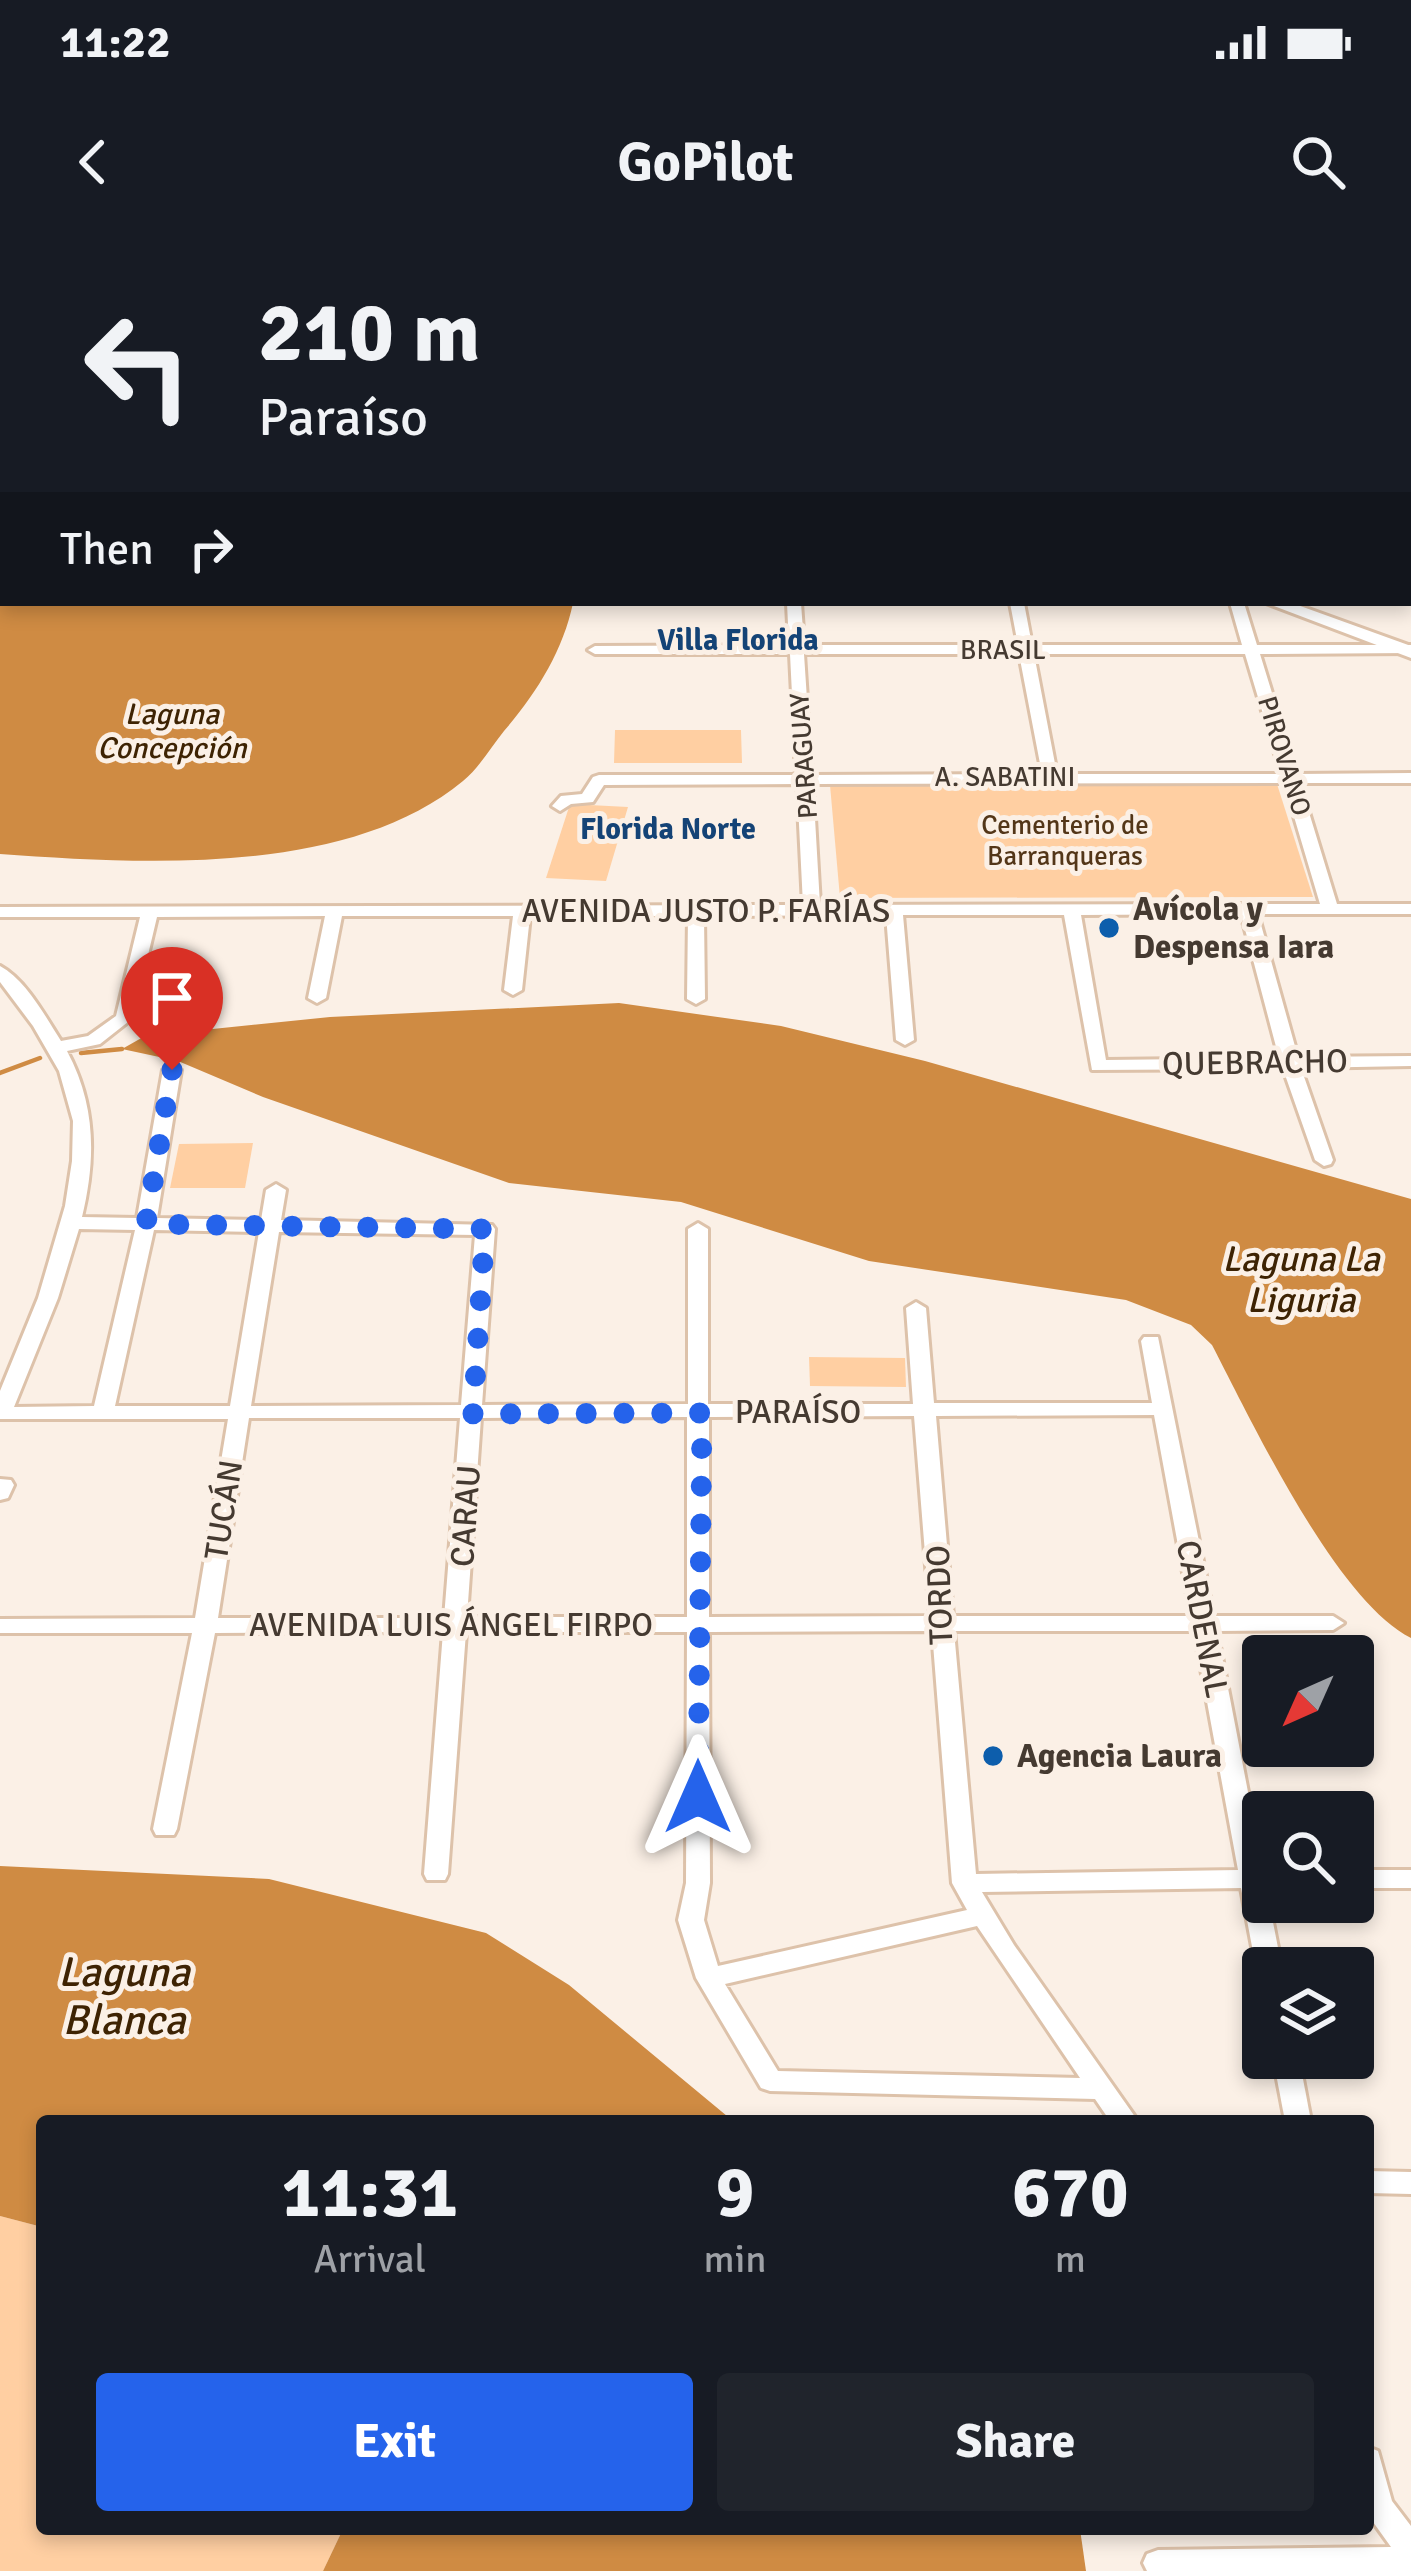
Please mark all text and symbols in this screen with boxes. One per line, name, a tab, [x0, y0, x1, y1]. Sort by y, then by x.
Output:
text: 11:22	[60, 15, 170, 70]
icon: back	[60, 129, 126, 195]
text: GoPilot	[617, 129, 794, 196]
icon: search	[1285, 129, 1351, 195]
text: 210 m	[258, 281, 480, 385]
icon: left	[60, 288, 216, 444]
text: Paraíso	[258, 384, 428, 451]
icon: right	[178, 516, 244, 582]
text: Then	[60, 522, 154, 577]
district label: Villa Florida	[657, 622, 819, 659]
street label: BRASIL	[960, 634, 1046, 667]
street label: PARAGUAY	[783, 692, 825, 820]
street label: PIROVANO	[1250, 692, 1318, 820]
water label: Laguna Concepción	[97, 696, 248, 767]
street label: A. SABATINI	[935, 761, 1075, 794]
park label: Cementerio de Barranqueras	[981, 809, 1149, 873]
district label: Florida Norte	[580, 811, 756, 848]
place label: Avícola y Despensa Iara	[1133, 889, 1334, 968]
street label: AVENIDA JUSTO P. FARÍAS	[522, 891, 890, 932]
marker: Avícola y Despensa Iara	[1096, 915, 1122, 941]
pin	[121, 947, 223, 1070]
icon: arrive	[139, 965, 205, 1031]
street label: QUEBRACHO	[1162, 1041, 1348, 1085]
water label: Laguna La Liguria	[1222, 1237, 1382, 1323]
street label: PARAÍSO	[735, 1392, 861, 1433]
street label: TUCÁN	[196, 1457, 252, 1563]
street label: CARAU	[442, 1464, 490, 1568]
street label: CARDENAL	[1167, 1537, 1237, 1701]
street label: TORDO	[918, 1544, 962, 1646]
street label: AVENIDA LUIS ÁNGEL FIRPO	[249, 1605, 653, 1646]
north arrow	[1242, 1635, 1374, 1767]
map controls	[1242, 1635, 1374, 2079]
position arrow	[635, 1734, 761, 1860]
place label: Agencia Laura	[1017, 1736, 1222, 1777]
marker: Agencia Laura	[980, 1743, 1006, 1769]
button: search	[1242, 1791, 1374, 1923]
water label: Laguna Blanca	[58, 1947, 192, 2046]
button: layers	[1242, 1947, 1374, 2079]
text: 11:31	[281, 2148, 458, 2237]
text: 9	[716, 2148, 754, 2237]
text: 670	[1012, 2148, 1129, 2237]
text: Arrival	[314, 2235, 426, 2283]
text: min	[704, 2235, 767, 2283]
text: m	[1055, 2235, 1086, 2283]
button: Exit	[96, 2373, 693, 2511]
button: Share	[717, 2373, 1314, 2511]

